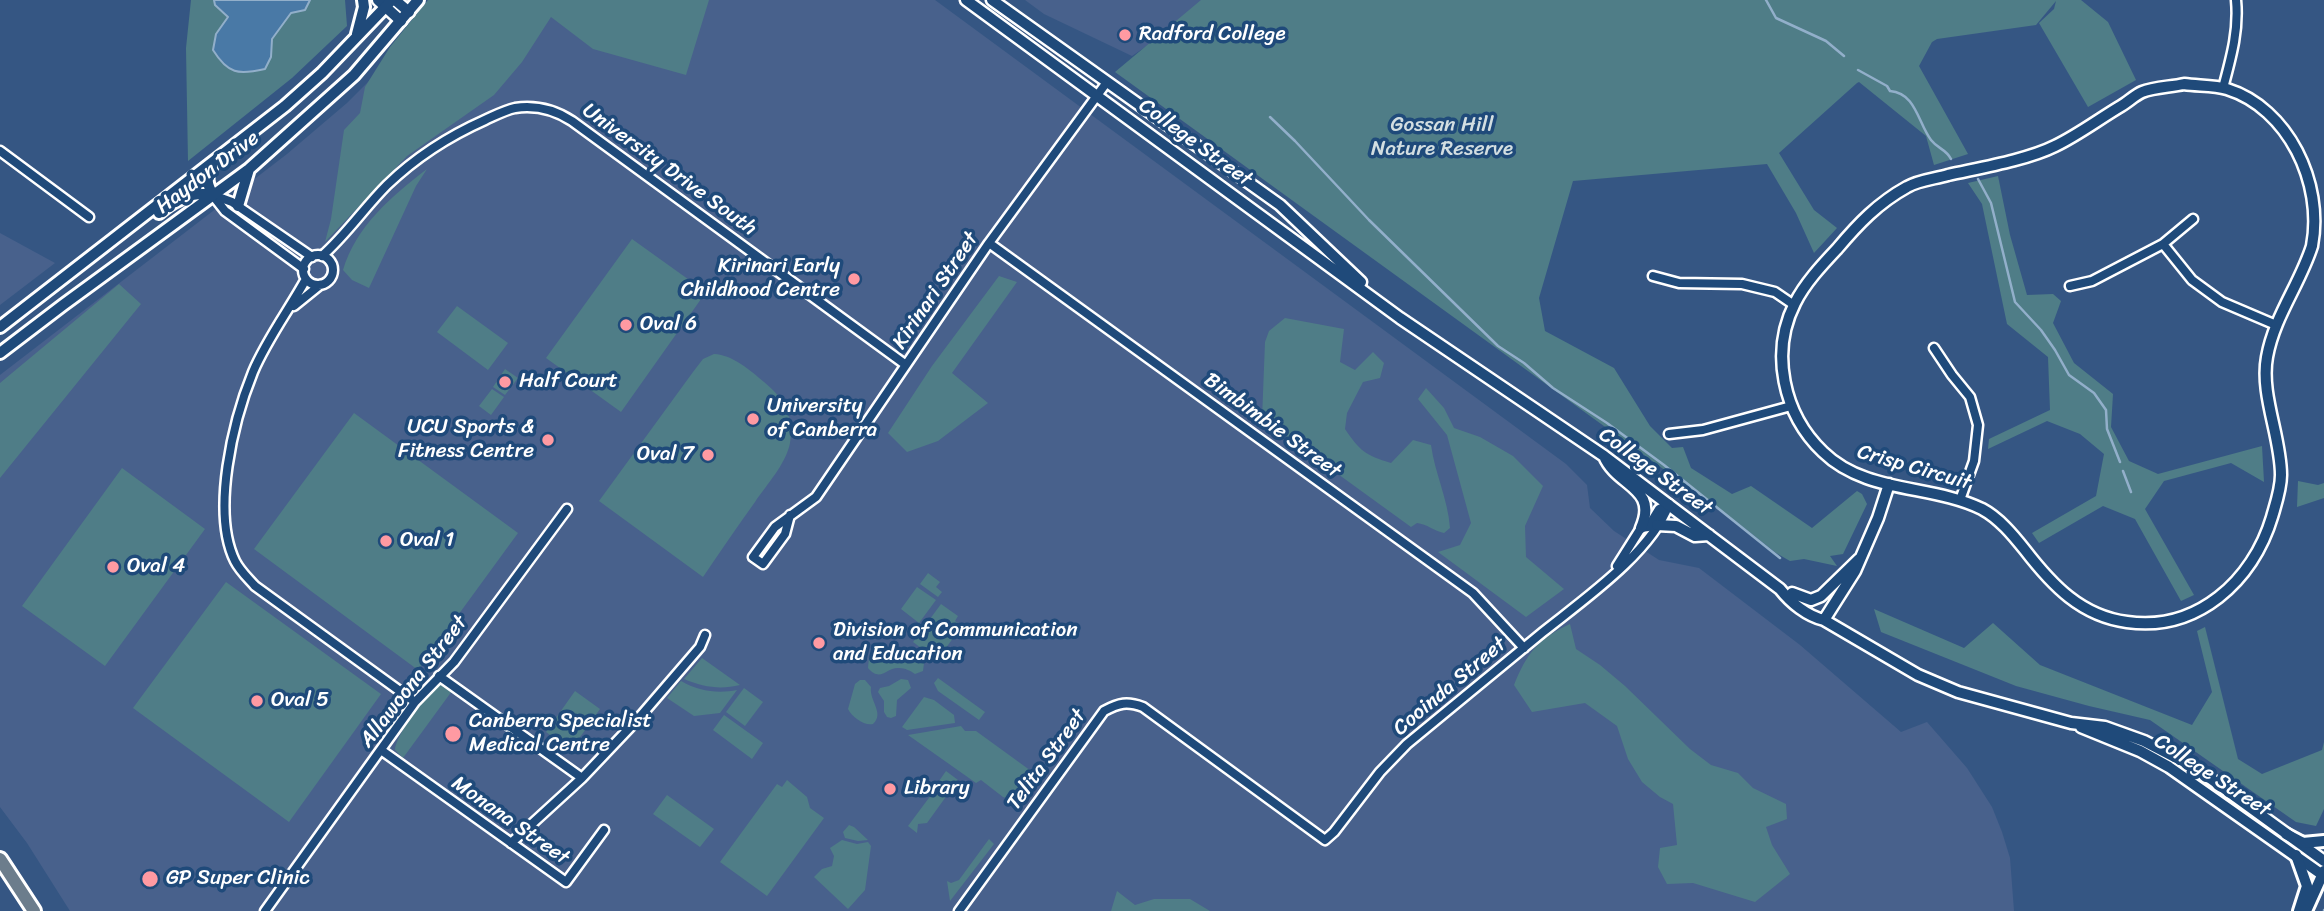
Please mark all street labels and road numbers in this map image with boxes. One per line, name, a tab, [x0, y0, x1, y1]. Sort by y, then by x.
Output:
street label: College Street	[1133, 93, 1257, 193]
street label: University Drive South	[577, 98, 761, 242]
street label: Haydon Drive	[152, 126, 264, 220]
street label: Kirinari Street	[888, 228, 984, 354]
street label: Bimbimbie Street	[1199, 368, 1345, 484]
street label: College Street	[1593, 422, 1717, 522]
street label: Crisp Circuit	[1854, 440, 1974, 496]
street label: Allawoona Street	[355, 611, 473, 753]
street label: Cooinda Street	[1388, 632, 1512, 742]
street label: Telita Street	[1002, 705, 1092, 815]
street label: College Street	[2149, 729, 2275, 823]
street label: Monana Street	[446, 771, 574, 871]

